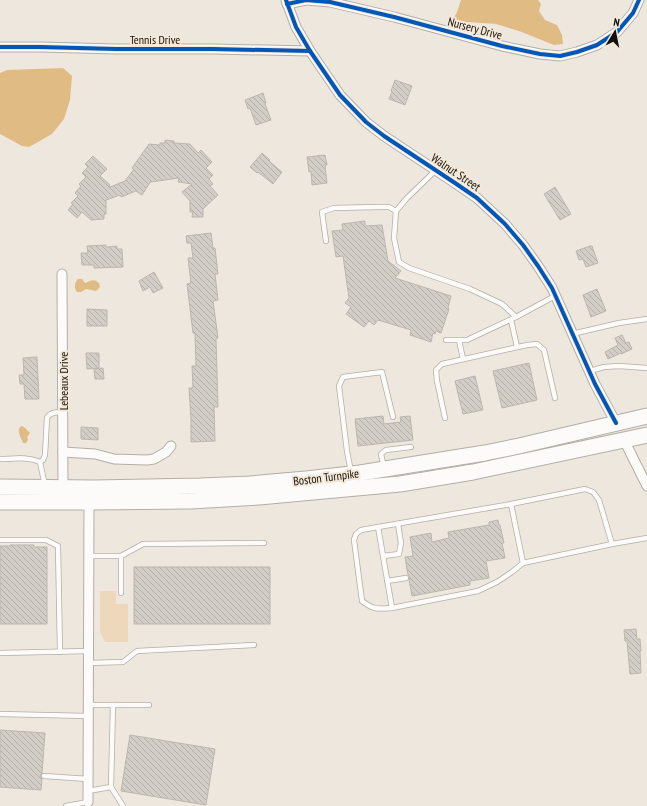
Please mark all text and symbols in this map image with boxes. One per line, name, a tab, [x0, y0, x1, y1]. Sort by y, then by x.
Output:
north arrow	[595, 12, 635, 52]
street label: Nursery Drive	[446, 14, 504, 42]
text: N	[613, 15, 621, 30]
street label: Tennis Drive	[130, 32, 180, 47]
street label: Walnut Street	[428, 150, 484, 194]
street label: Lebeaux Drive	[56, 352, 71, 410]
street label: Boston Turnpike	[292, 466, 360, 488]

